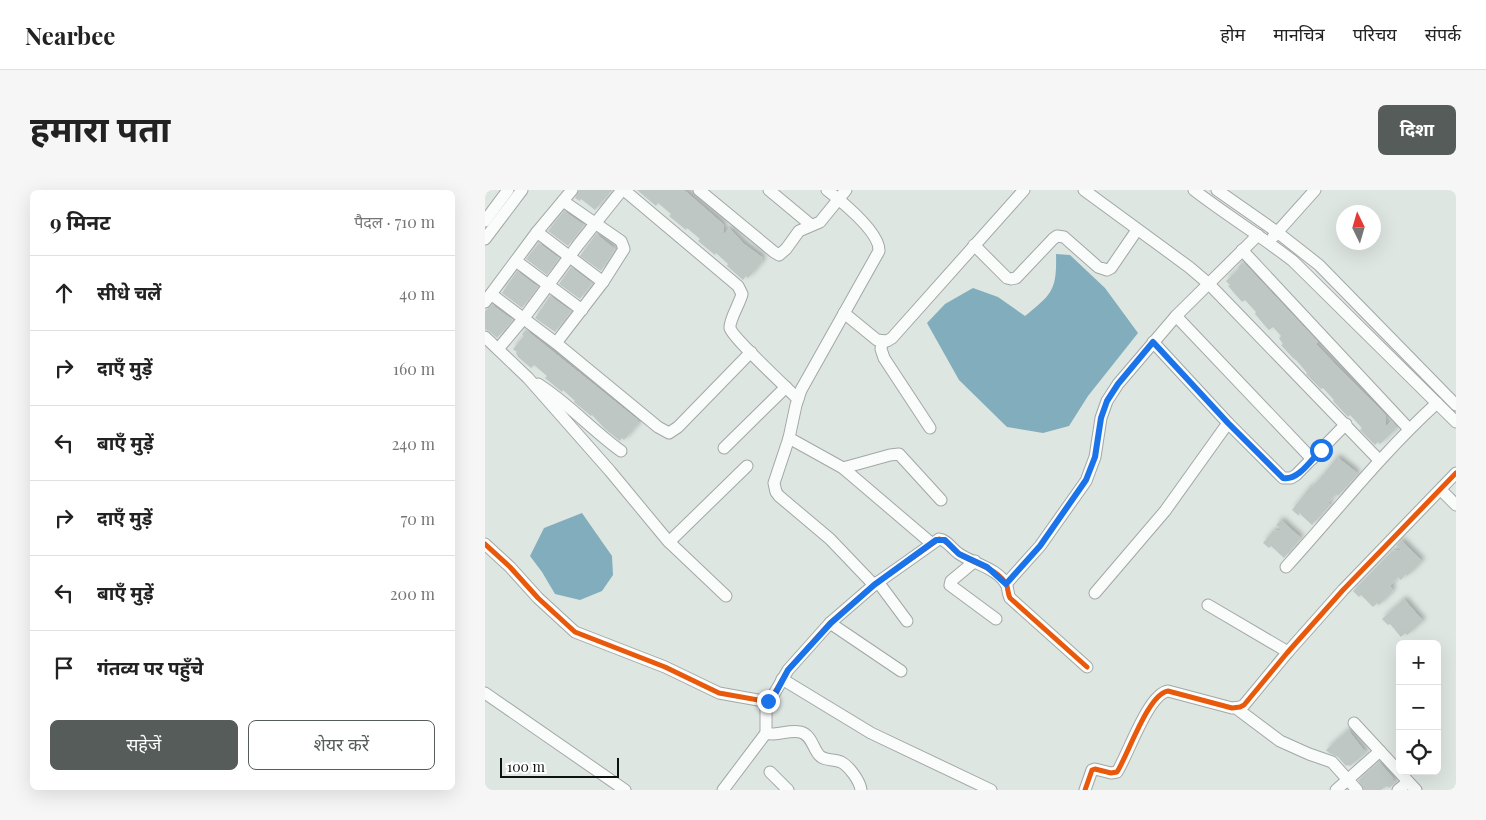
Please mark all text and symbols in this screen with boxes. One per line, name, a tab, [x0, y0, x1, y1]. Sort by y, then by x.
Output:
text: Nearbee	[25, 19, 115, 51]
text: होम	[1220, 22, 1245, 46]
text: मानचित्र	[1273, 22, 1325, 46]
text: परिचय	[1353, 22, 1397, 46]
text: संपर्क	[1425, 22, 1461, 46]
text: हमारा पता	[30, 104, 170, 151]
button: दिशा	[1378, 105, 1456, 155]
north arrow	[1336, 205, 1381, 250]
text: 9 मिनट	[50, 207, 111, 235]
text: पैदल · 710 m	[354, 211, 435, 232]
icon: ahead	[50, 279, 78, 307]
text: सीधे चलें	[97, 279, 161, 305]
text: 40 m	[399, 283, 435, 304]
icon: right	[50, 354, 78, 382]
text: दाएँ मुड़ें	[97, 354, 152, 380]
text: 160 m	[393, 358, 435, 379]
icon: left	[50, 429, 78, 457]
text: बाएँ मुड़ें	[97, 429, 154, 455]
text: 240 m	[392, 433, 435, 454]
route start	[1310, 439, 1333, 462]
icon: right	[50, 504, 78, 532]
text: दाएँ मुड़ें	[97, 504, 152, 530]
text: 70 m	[401, 508, 435, 529]
icon: left	[50, 579, 78, 607]
text: बाएँ मुड़ें	[97, 579, 154, 605]
text: 200 m	[390, 583, 435, 604]
map controls	[1396, 640, 1441, 775]
button: +	[1396, 640, 1441, 685]
icon: arrive	[50, 654, 78, 682]
text: गंतव्य पर पहुँचे	[97, 654, 204, 680]
button: −	[1396, 685, 1441, 730]
route end	[757, 690, 780, 713]
button: सहेजें	[50, 720, 238, 770]
button: शेयर करें	[248, 720, 435, 770]
button: locate	[1396, 730, 1441, 775]
scale bar	[500, 755, 619, 778]
text: 100 m	[507, 757, 545, 776]

